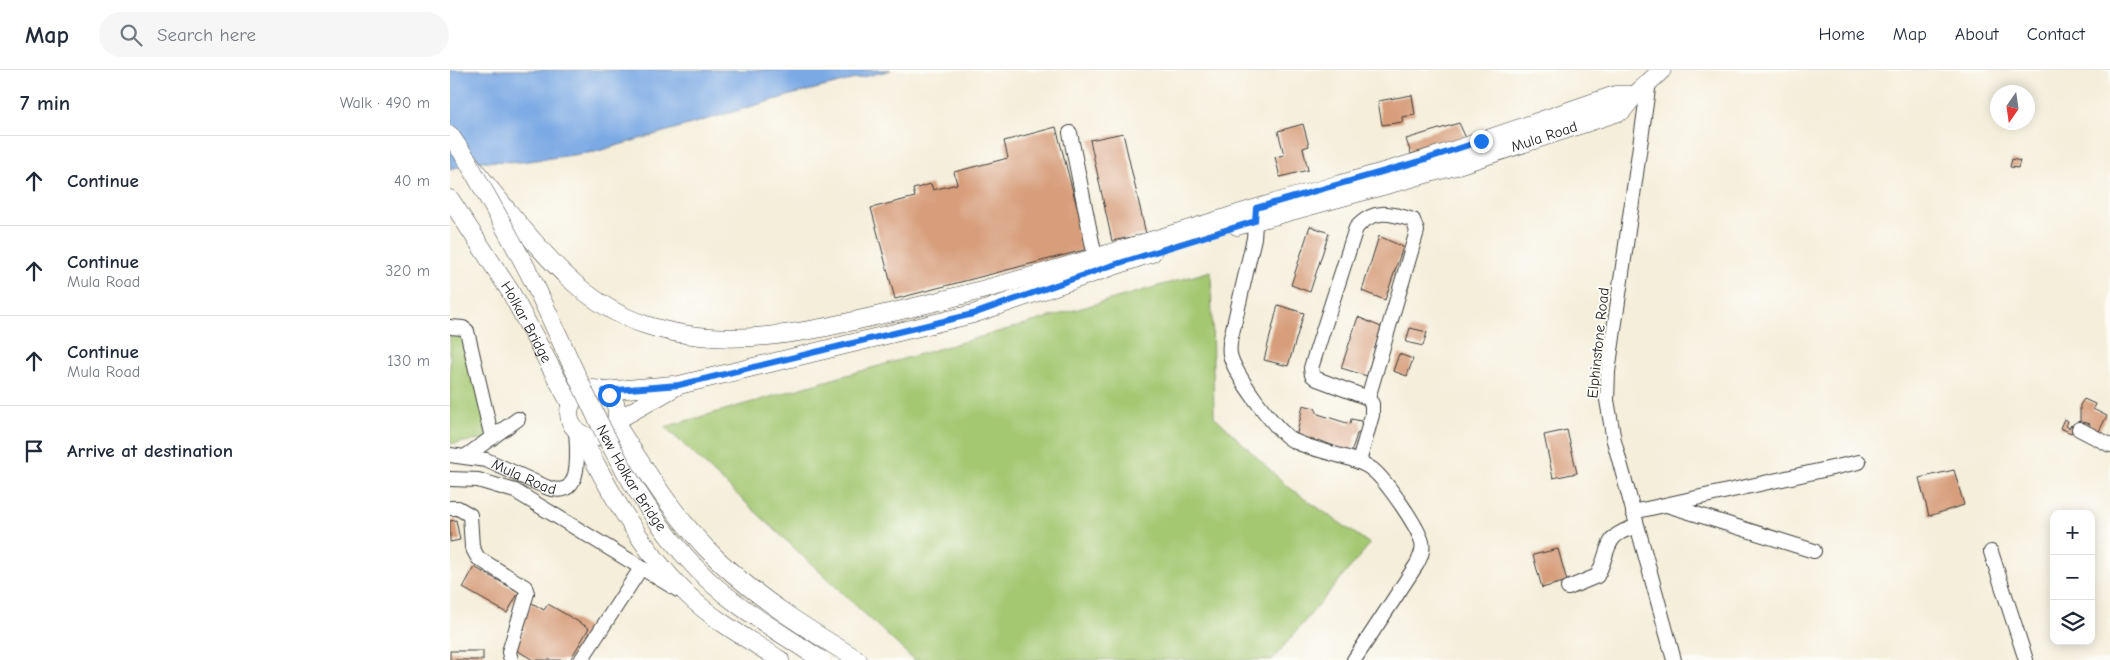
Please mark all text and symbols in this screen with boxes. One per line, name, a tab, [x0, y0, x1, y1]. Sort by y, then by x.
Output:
search box	[99, 12, 449, 57]
text: Map	[25, 21, 69, 49]
icon: search	[117, 21, 145, 49]
text: Search here	[157, 24, 256, 46]
text: Home	[1818, 24, 1865, 45]
text: Map	[1893, 24, 1927, 45]
text: About	[1955, 24, 1999, 45]
text: Contact	[2027, 24, 2085, 45]
north arrow	[1990, 85, 2035, 130]
text: 7 min	[20, 91, 70, 115]
text: Walk · 490 m	[340, 94, 430, 112]
street label: Mula Road	[1509, 117, 1580, 156]
route end	[1470, 130, 1493, 153]
icon: ahead	[20, 167, 48, 195]
text: Continue	[67, 170, 139, 192]
text: 40 m	[394, 172, 430, 190]
text: Continue	[67, 251, 139, 273]
icon: ahead	[20, 257, 48, 285]
text: 320 m	[385, 262, 430, 280]
text: Mula Road	[67, 273, 140, 291]
street label: Holkar Bridge	[497, 278, 556, 366]
street label: Elphinstone Road	[1583, 287, 1613, 399]
text: Continue	[67, 341, 139, 363]
icon: ahead	[20, 347, 48, 375]
text: 130 m	[387, 352, 430, 370]
text: Mula Road	[67, 363, 140, 381]
route start	[598, 384, 621, 407]
street label: New Holkar Bridge	[593, 422, 671, 535]
icon: arrive	[20, 437, 48, 465]
text: Arrive at destination	[67, 440, 233, 462]
street label: Mula Road	[489, 455, 558, 499]
map controls	[2050, 510, 2095, 645]
button: +	[2050, 510, 2095, 555]
button: −	[2050, 555, 2095, 600]
button: layers	[2050, 600, 2095, 645]

